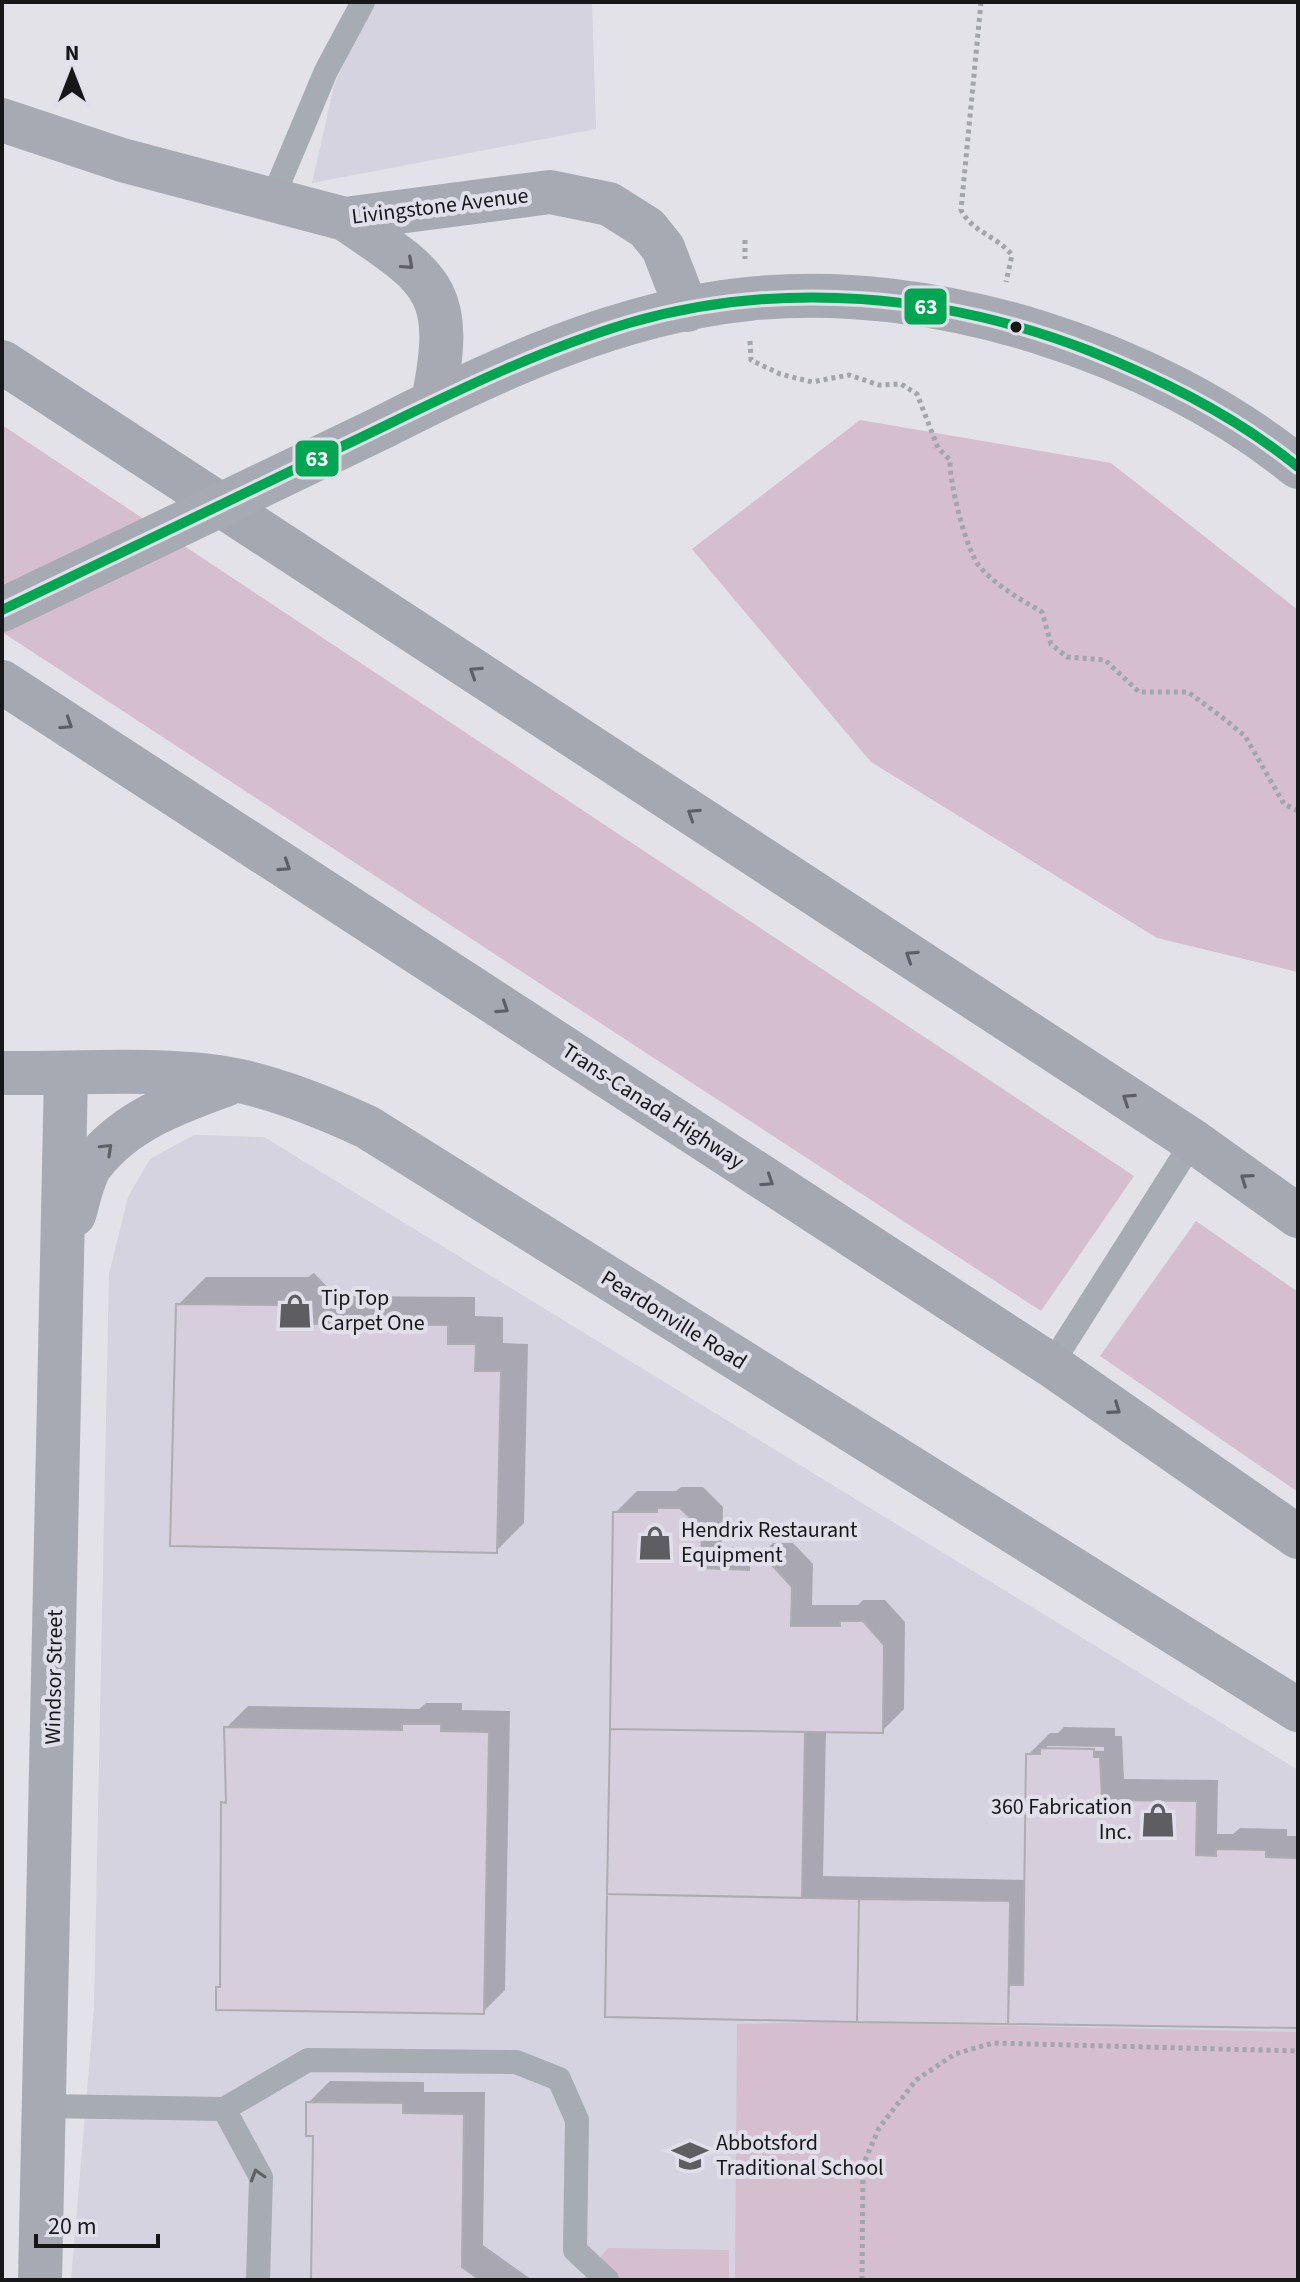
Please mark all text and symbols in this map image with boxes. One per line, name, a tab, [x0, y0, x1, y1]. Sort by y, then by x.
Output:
north arrow	[32, 32, 112, 112]
text: N	[65, 37, 79, 69]
street label: Livingstone Avenue	[350, 179, 530, 233]
one-way arrow	[399, 255, 413, 270]
line badge: 63	[903, 287, 948, 326]
text: 63	[914, 291, 938, 323]
unlabelled marker	[1008, 319, 1024, 335]
line badge: 63	[294, 439, 340, 478]
text: 63	[305, 443, 329, 475]
one-way arrow	[470, 666, 484, 681]
one-way arrow	[59, 715, 73, 730]
one-way arrow	[687, 809, 702, 824]
one-way arrow	[277, 857, 291, 872]
one-way arrow	[905, 951, 919, 966]
one-way arrow	[494, 999, 509, 1014]
street label: Trans-Canada Highway	[556, 1035, 751, 1177]
one-way arrow	[1122, 1093, 1137, 1108]
one-way arrow	[98, 1144, 112, 1158]
one-way arrow	[759, 1171, 774, 1186]
one-way arrow	[1240, 1174, 1254, 1189]
street label: Peardonville Road	[595, 1262, 753, 1378]
place label: Tip Top Carpet One	[321, 1282, 425, 1339]
shop icon: Tip Top Carpet One	[276, 1292, 314, 1330]
one-way arrow	[1106, 1399, 1120, 1414]
place label: Hendrix Restaurant Equipment	[681, 1514, 858, 1571]
shop icon: Hendrix Restaurant Equipment	[636, 1524, 674, 1562]
street label: Windsor Street	[37, 1609, 71, 1745]
place label: 360 Fabrication Inc.	[991, 1791, 1132, 1848]
shop icon: 360 Fabrication Inc.	[1139, 1801, 1177, 1839]
place label: Abbotsford Traditional School	[716, 2127, 884, 2184]
school or university icon: Abbotsford Traditional School	[671, 2137, 709, 2175]
one-way arrow	[249, 2169, 266, 2182]
scale bar	[36, 2198, 158, 2248]
text: 20 m	[48, 2209, 97, 2244]

